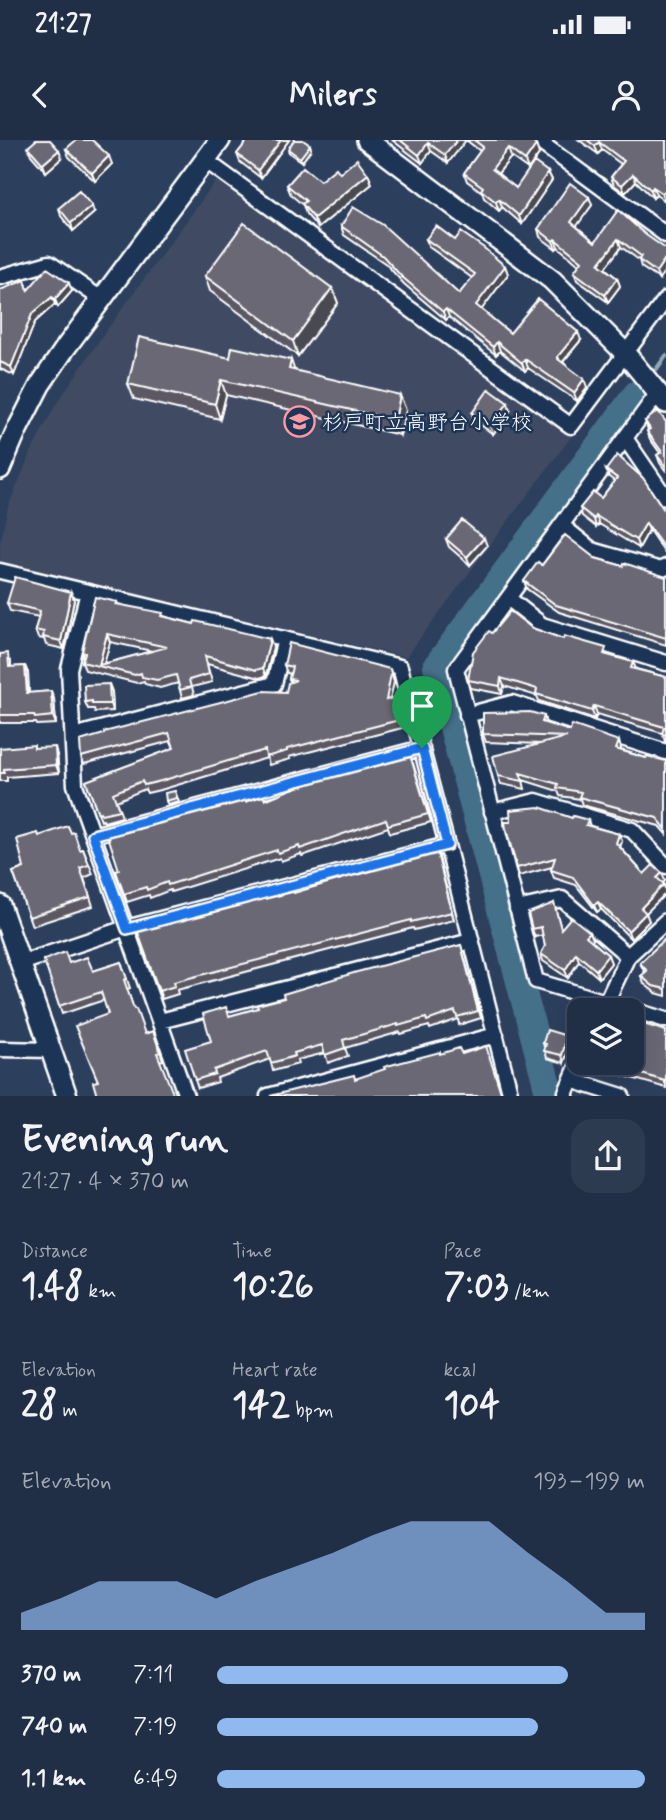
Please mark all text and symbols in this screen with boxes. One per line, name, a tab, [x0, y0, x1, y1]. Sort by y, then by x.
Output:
text: 21:27	[35, 8, 92, 42]
text: Milers	[289, 74, 377, 116]
icon: back	[21, 76, 59, 114]
icon: person	[607, 76, 645, 114]
school or university icon: 杉戸町立高野台小学校	[282, 405, 316, 439]
place label: 杉戸町立高野台小学校	[322, 409, 532, 437]
pin	[392, 676, 452, 748]
icon: arrive	[403, 687, 441, 725]
map controls	[567, 998, 644, 1075]
button: layers	[567, 998, 644, 1075]
text: Evening run	[21, 1116, 228, 1165]
button: share	[571, 1119, 645, 1193]
text: 21:27 · 4 × 370 m	[21, 1167, 189, 1197]
text: Distance	[21, 1239, 88, 1264]
text: Time	[232, 1239, 272, 1264]
text: Pace	[444, 1239, 481, 1264]
text: 1.48	[21, 1264, 83, 1310]
text: 10:26	[232, 1264, 314, 1310]
text: 7:03	[444, 1264, 509, 1310]
text: km	[83, 1279, 116, 1304]
text: /km	[509, 1279, 550, 1304]
text: Elevation	[21, 1358, 96, 1383]
text: Heart rate	[232, 1358, 318, 1383]
text: kcal	[444, 1358, 476, 1383]
text: 28	[21, 1383, 57, 1429]
text: 142	[232, 1383, 290, 1429]
text: 104	[444, 1383, 500, 1429]
text: m	[57, 1398, 78, 1423]
text: bpm	[290, 1398, 334, 1423]
text: Elevation	[21, 1467, 112, 1497]
text: 193–199 m	[533, 1467, 645, 1497]
text: 370 m	[21, 1660, 81, 1690]
text: 7:11	[133, 1660, 173, 1690]
text: 740 m	[21, 1712, 87, 1742]
text: 7:19	[133, 1712, 177, 1742]
text: 1.1 km	[21, 1764, 86, 1794]
text: 6:49	[133, 1764, 178, 1794]

